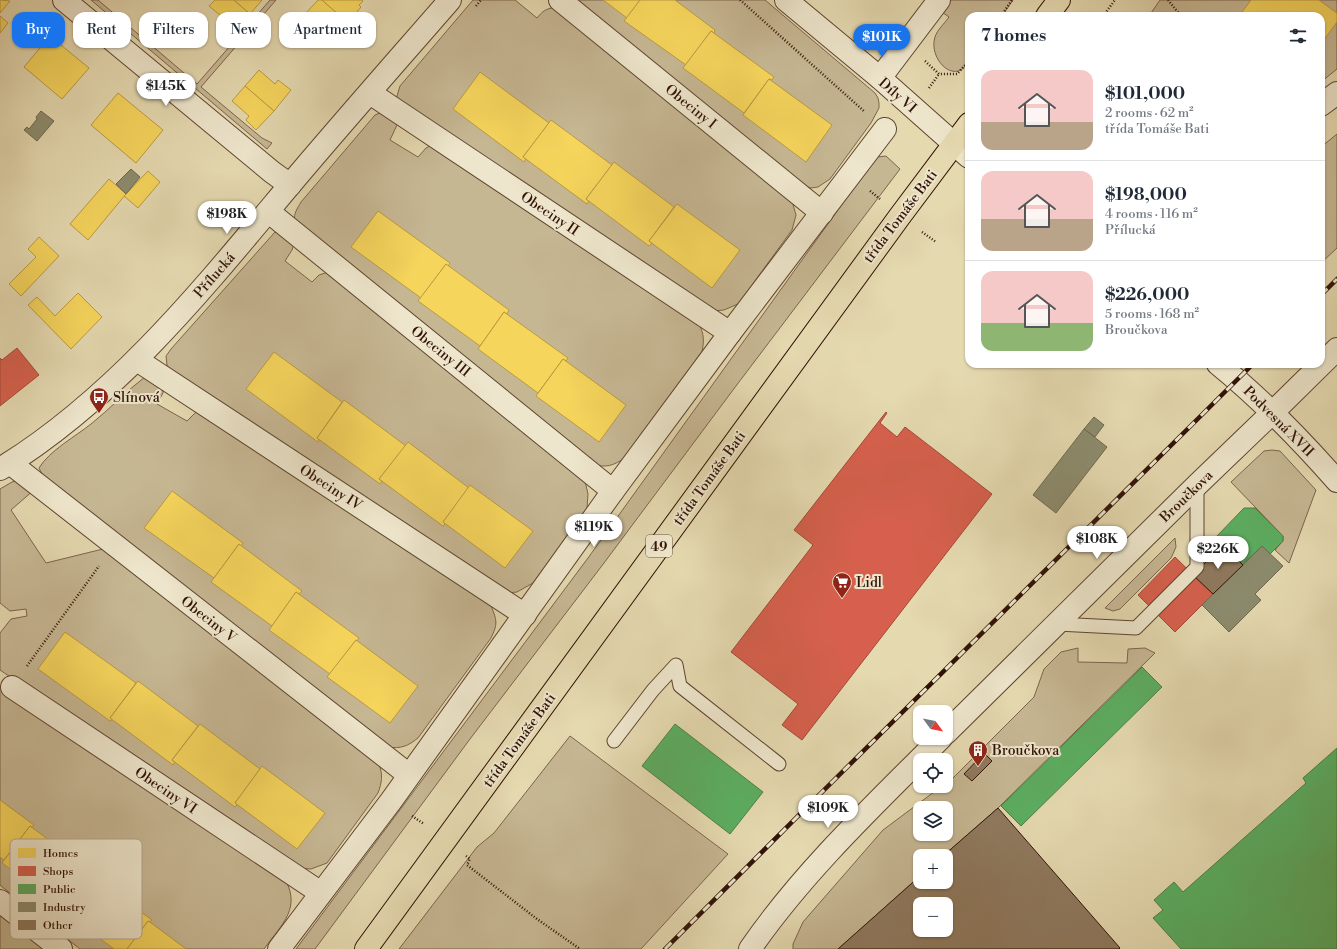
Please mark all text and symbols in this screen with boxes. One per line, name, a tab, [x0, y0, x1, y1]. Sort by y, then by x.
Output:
chip: Buy	[12, 12, 65, 48]
chip: Rent	[73, 12, 131, 48]
chip: Filters	[139, 12, 208, 48]
chip: New	[216, 12, 271, 48]
chip: Apartment	[279, 12, 376, 48]
pin: $101K	[854, 24, 910, 58]
text: 7 homes	[981, 25, 1046, 47]
icon: filters	[1287, 25, 1309, 47]
text: $101K	[862, 29, 902, 45]
pin: $145K	[138, 73, 194, 107]
street label: Díly VI	[875, 74, 921, 118]
text: $145K	[146, 78, 186, 94]
street label: Obeciny I	[661, 81, 720, 133]
text: $101,000	[1105, 83, 1185, 105]
icon: home	[1013, 86, 1061, 134]
text: 2 rooms · 62 m²	[1105, 105, 1194, 121]
text: třída Tomáše Bati	[1105, 121, 1209, 137]
street label: třída Tomáše Bati	[860, 166, 942, 267]
text: $198,000	[1105, 184, 1187, 206]
icon: home	[1013, 187, 1061, 235]
street label: Obeciny II	[517, 188, 582, 240]
pin: $198K	[199, 201, 255, 235]
text: $198K	[207, 206, 247, 222]
text: 4 rooms · 116 m²	[1105, 206, 1198, 222]
text: Přílucká	[1105, 222, 1156, 238]
street label: Přílucká	[190, 248, 240, 302]
text: $226,000	[1105, 284, 1189, 306]
icon: home	[1013, 287, 1061, 335]
text: 5 rooms · 168 m²	[1105, 306, 1199, 322]
street label: Obeciny III	[407, 322, 474, 382]
text: Broučkova	[1105, 322, 1168, 338]
street label: Podvesná XVII	[1239, 382, 1318, 461]
bus stop icon: Slínová	[88, 386, 110, 414]
place label: Slínová	[113, 389, 161, 407]
street label: třída Tomáše Bati	[670, 428, 750, 529]
street label: Obeciny IV	[296, 461, 366, 515]
street label: Broučkova	[1155, 466, 1218, 527]
pin: $119K	[566, 514, 622, 548]
text: $119K	[574, 519, 614, 535]
pin: $108K	[1069, 526, 1125, 560]
text: $108K	[1076, 531, 1118, 547]
road number: 49	[646, 535, 672, 557]
pin: $226K	[1190, 536, 1246, 570]
text: $226K	[1197, 541, 1239, 557]
supermarket icon: Lidl	[831, 571, 853, 599]
place label: Lidl	[856, 574, 882, 592]
street label: Obeciny V	[177, 592, 241, 648]
street label: třída Tomáše Bati	[480, 690, 560, 791]
north arrow	[913, 705, 953, 745]
map controls	[913, 705, 953, 937]
building icon: Broučkova	[967, 739, 989, 767]
place label: Broučkova	[991, 742, 1060, 760]
button: locate	[913, 753, 953, 793]
street label: Obeciny VI	[131, 764, 200, 819]
pin: $109K	[800, 795, 856, 829]
text: $109K	[807, 800, 849, 816]
button: layers	[913, 801, 953, 841]
legend	[10, 839, 142, 939]
text: Homes	[43, 847, 78, 861]
button: +	[913, 849, 953, 889]
text: Shops	[43, 865, 73, 879]
text: Public	[43, 883, 76, 897]
button: −	[913, 897, 953, 937]
text: Industry	[43, 901, 86, 915]
text: Other	[43, 919, 73, 933]

